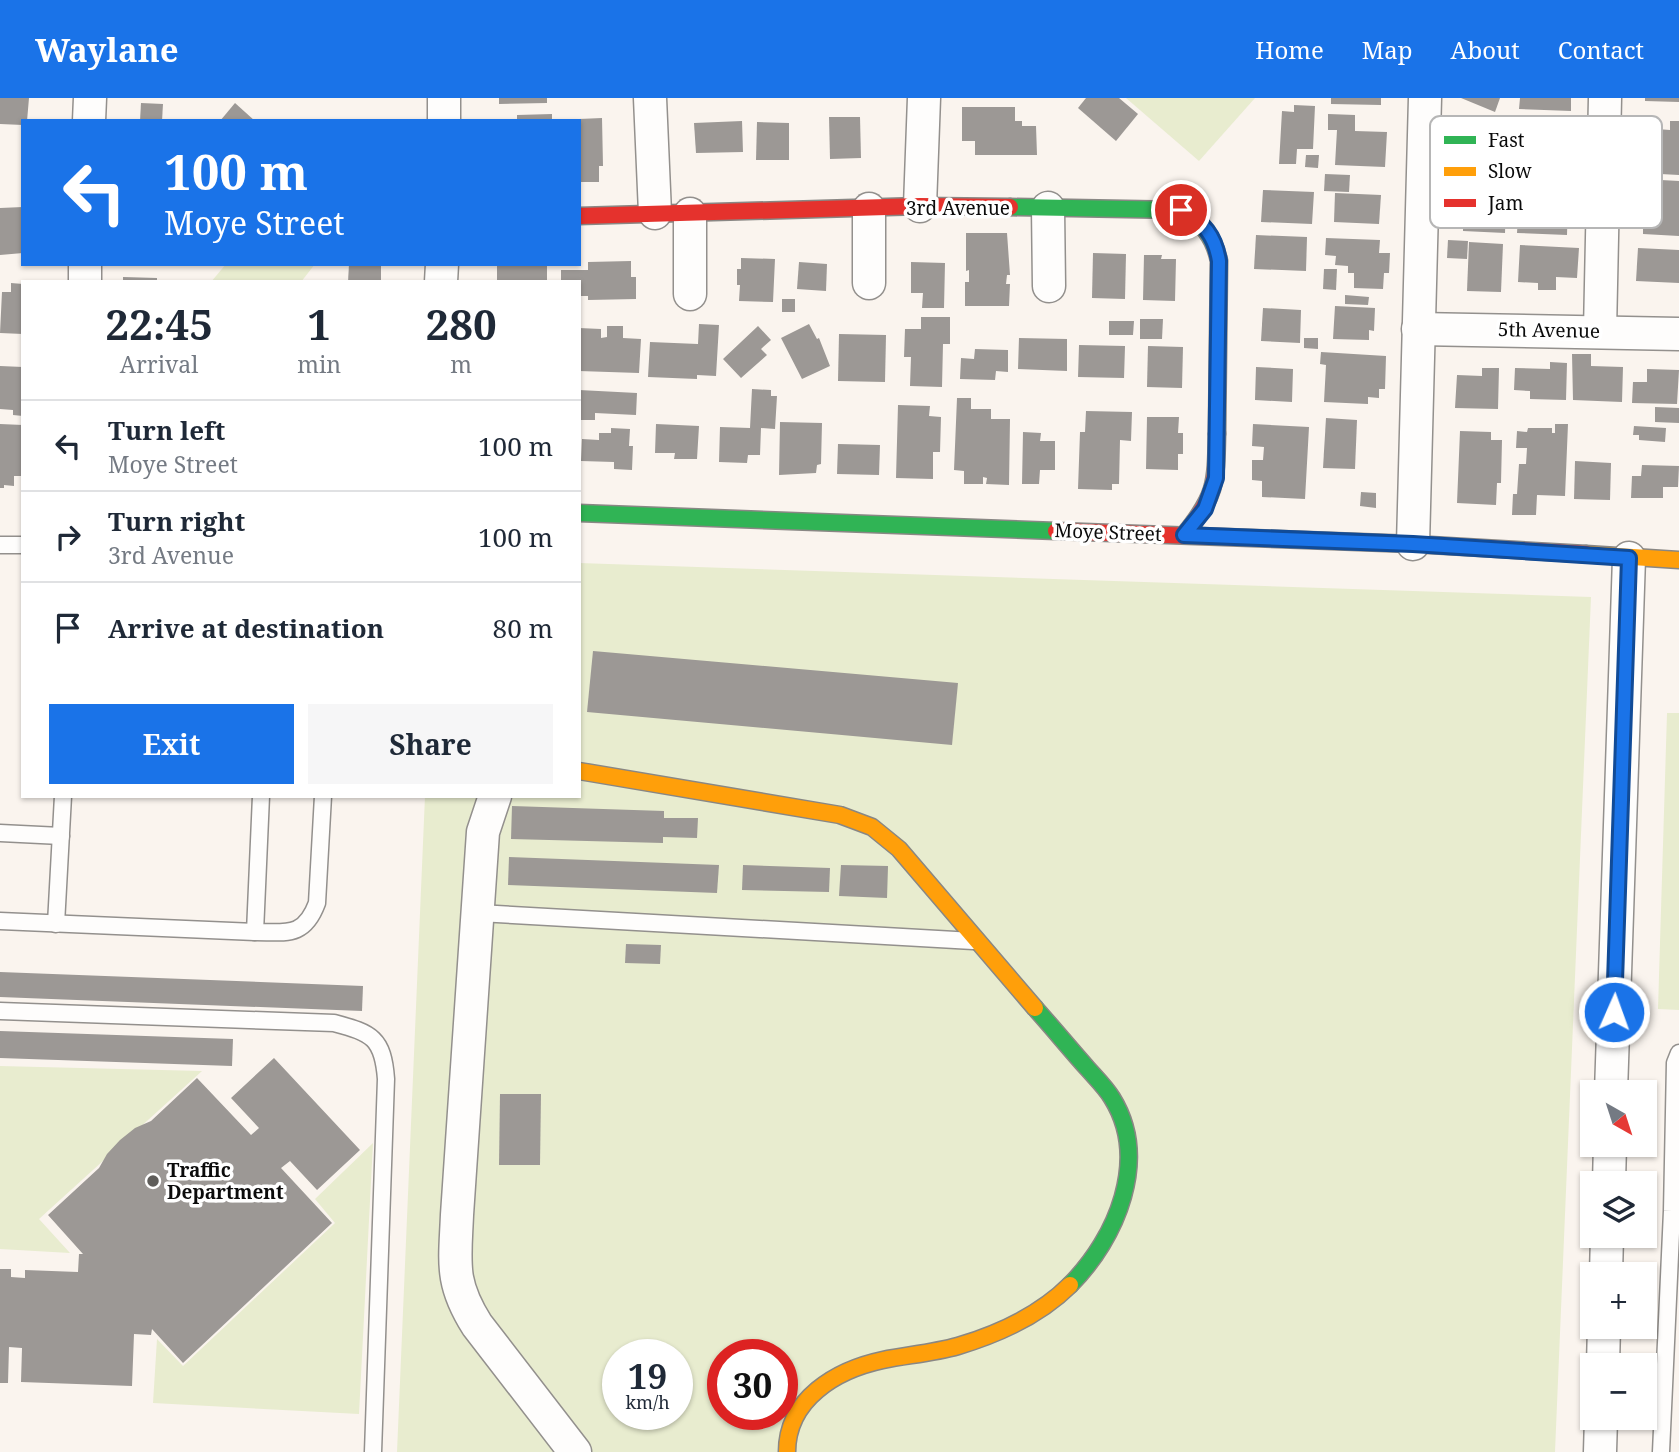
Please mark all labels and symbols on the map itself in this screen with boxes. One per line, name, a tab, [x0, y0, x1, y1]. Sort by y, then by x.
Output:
legend	[1430, 116, 1662, 228]
text: Fast	[1488, 127, 1525, 153]
text: Slow	[1488, 158, 1532, 184]
pin	[1151, 180, 1211, 240]
text: Jam	[1487, 190, 1523, 216]
street label: 3rd Avenue	[906, 195, 1010, 221]
street label: 5th Avenue	[1498, 316, 1600, 344]
street label: Moye Street	[1054, 517, 1162, 547]
position arrow	[1577, 975, 1651, 1049]
north arrow	[1580, 1080, 1657, 1157]
place label: Traffic Department	[167, 1157, 284, 1205]
marker: Traffic Department	[145, 1173, 161, 1189]
speed limit sign: 30	[707, 1339, 798, 1430]

